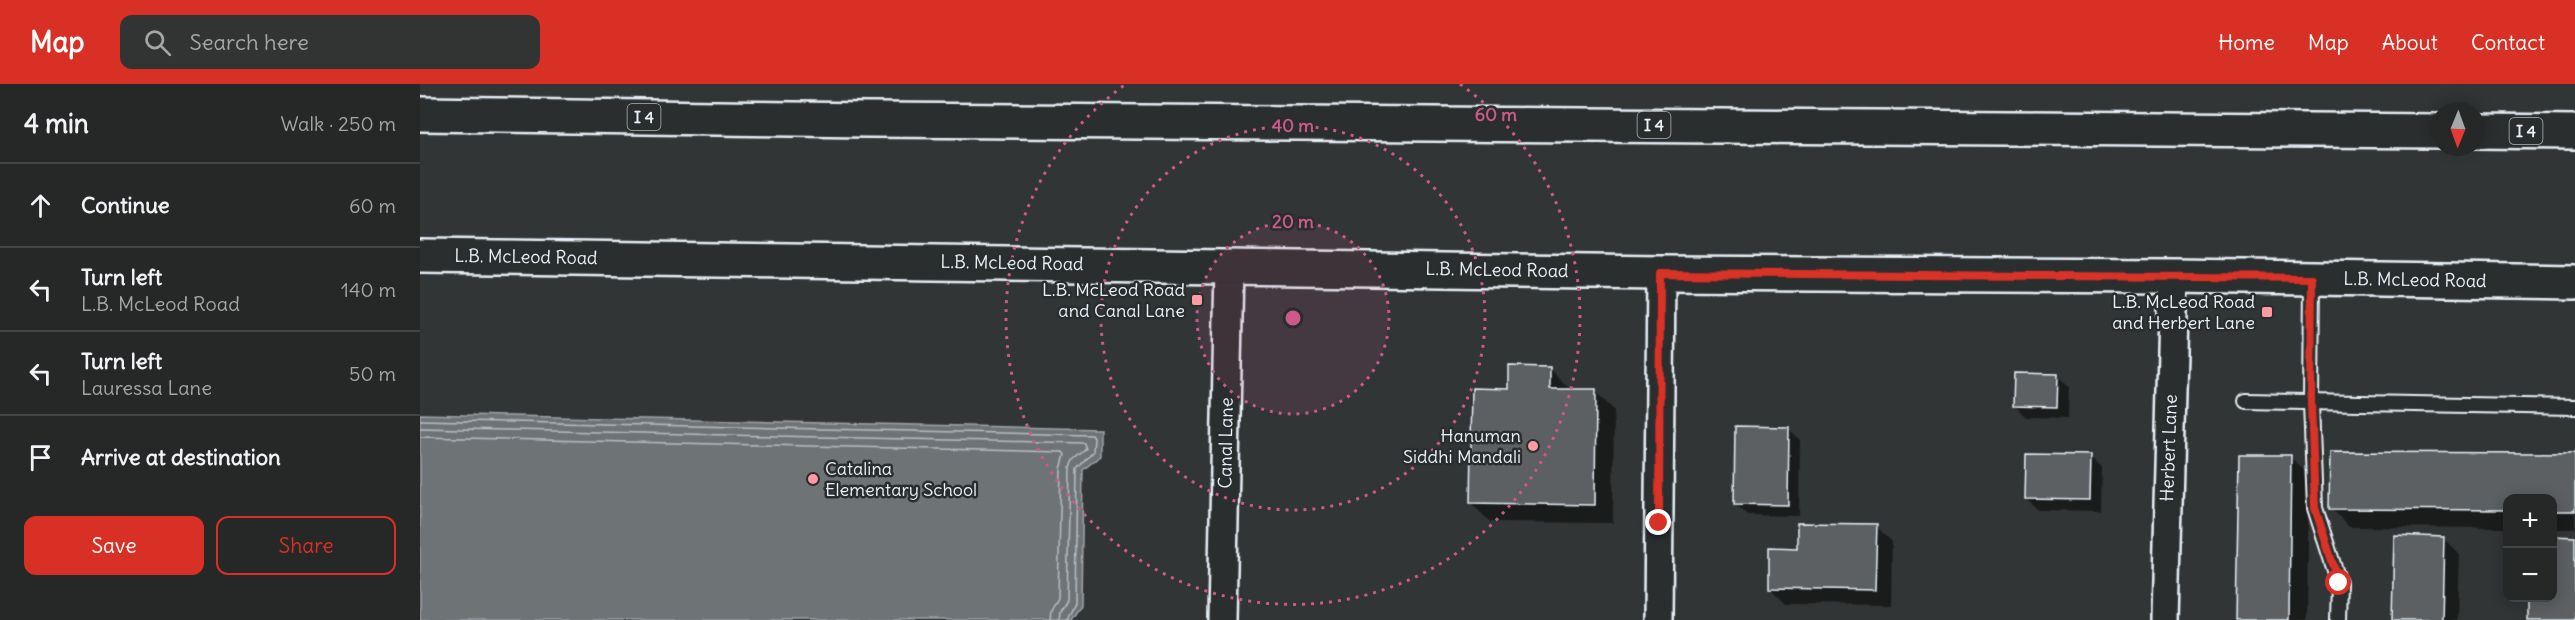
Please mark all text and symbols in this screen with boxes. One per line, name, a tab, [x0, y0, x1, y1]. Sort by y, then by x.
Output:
search box	[120, 15, 540, 69]
text: Map	[30, 24, 84, 60]
icon: search	[141, 26, 174, 59]
text: Search here	[189, 28, 309, 56]
text: Home	[2218, 29, 2275, 56]
text: Map	[2308, 29, 2349, 56]
text: About	[2382, 29, 2438, 56]
text: Contact	[2471, 29, 2545, 56]
north arrow	[2431, 102, 2485, 156]
text: 60 m	[1475, 103, 1517, 126]
road number: I 4	[628, 104, 660, 130]
text: 4 min	[24, 107, 89, 140]
text: Walk · 250 m	[281, 111, 396, 136]
road number: I 4	[1638, 112, 1670, 138]
text: 40 m	[1272, 114, 1314, 137]
road number: I 4	[2510, 118, 2542, 144]
icon: ahead	[24, 189, 57, 222]
text: Continue	[81, 191, 170, 219]
text: 60 m	[349, 193, 396, 218]
text: 20 m	[1272, 210, 1314, 233]
street label: L.B. McLeod Road	[454, 244, 598, 269]
street label: L.B. McLeod Road	[940, 250, 1084, 275]
street label: L.B. McLeod Road	[1425, 257, 1569, 282]
text: Turn left	[81, 263, 162, 291]
street label: L.B. McLeod Road	[2343, 267, 2487, 292]
icon: left	[24, 273, 57, 306]
text: 140 m	[341, 277, 396, 302]
place label: L.B. McLeod Road and Canal Lane	[1042, 278, 1185, 322]
place label: L.B. McLeod Road and Herbert Lane	[2112, 290, 2255, 334]
text: L.B. McLeod Road	[81, 291, 240, 316]
marker: L.B. McLeod Road and Canal Lane	[1190, 293, 1204, 307]
marker: L.B. McLeod Road and Herbert Lane	[2260, 305, 2274, 319]
centre of rings	[1283, 308, 1303, 328]
text: Turn left	[81, 347, 162, 375]
icon: left	[24, 357, 57, 390]
text: 50 m	[349, 361, 396, 386]
text: Lauressa Lane	[81, 375, 212, 400]
street label: Herbert Lane	[2155, 394, 2182, 502]
street label: Canal Lane	[1213, 397, 1238, 489]
place label: Hanuman Siddhi Mandali	[1403, 424, 1521, 468]
marker: Hanuman Siddhi Mandali	[1526, 439, 1540, 453]
icon: arrive	[24, 441, 57, 474]
text: Arrive at destination	[81, 443, 281, 471]
place label: Catalina Elementary School	[825, 457, 977, 501]
marker: Catalina Elementary School	[806, 472, 820, 486]
map controls	[2503, 494, 2557, 602]
button: +	[2503, 494, 2557, 548]
route end	[1645, 509, 1671, 535]
button: Save	[24, 516, 204, 575]
button: Share	[216, 516, 396, 575]
button: −	[2503, 548, 2557, 602]
route start	[2325, 569, 2351, 595]

